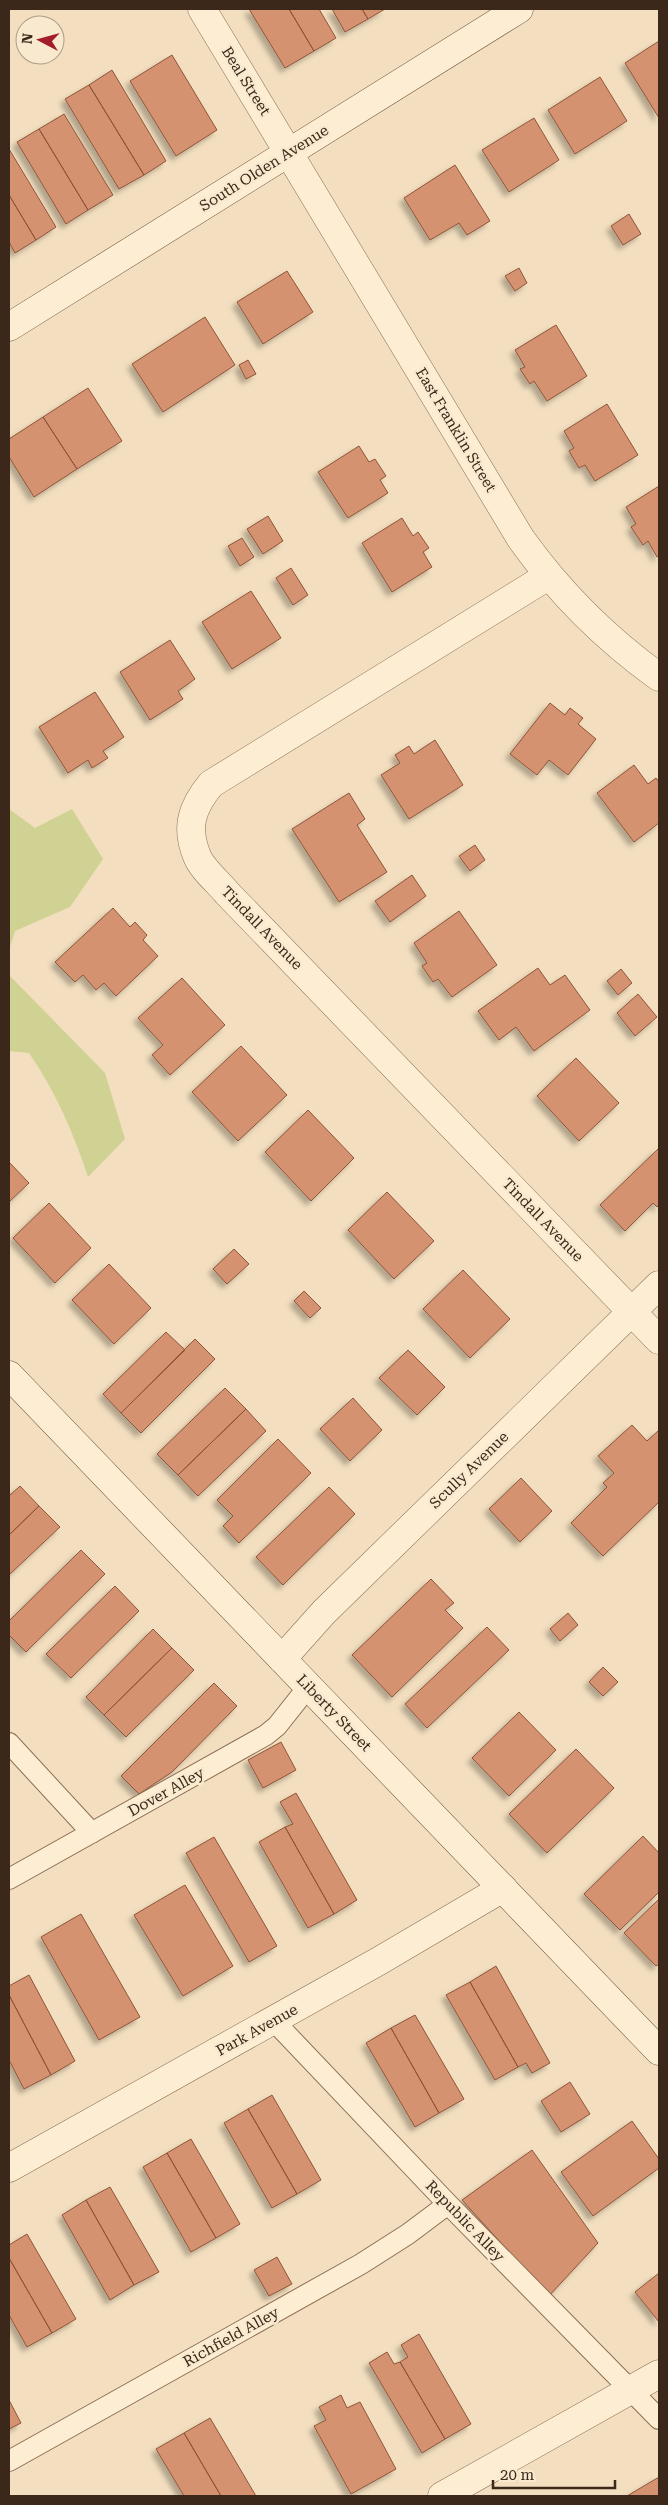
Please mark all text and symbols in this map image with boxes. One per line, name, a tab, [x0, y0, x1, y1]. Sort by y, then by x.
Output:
north arrow	[15, 15, 65, 65]
text: N	[19, 32, 36, 45]
street label: Beal Street	[218, 43, 274, 119]
street label: South Olden Avenue	[196, 121, 332, 215]
street label: East Franklin Street	[412, 365, 500, 496]
street label: Tindall Avenue	[218, 883, 306, 973]
street label: Tindall Avenue	[499, 1175, 587, 1265]
street label: Scully Avenue	[426, 1428, 512, 1512]
street label: Liberty Street	[293, 1671, 375, 1755]
street label: Dover Alley	[125, 1764, 207, 1820]
street label: Park Avenue	[213, 2000, 301, 2060]
street label: Republic Alley	[422, 2177, 508, 2265]
street label: Richfield Alley	[180, 2303, 282, 2371]
scale bar	[493, 2458, 616, 2490]
text: 20 m	[500, 2466, 535, 2484]

